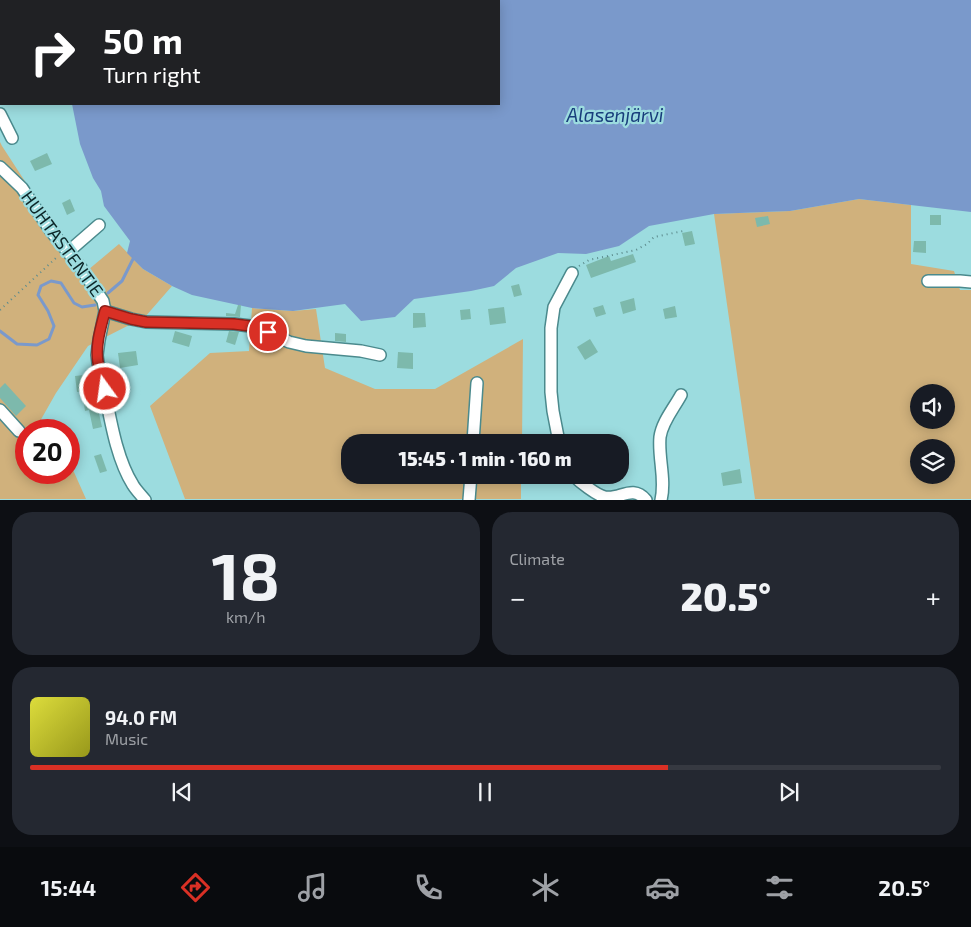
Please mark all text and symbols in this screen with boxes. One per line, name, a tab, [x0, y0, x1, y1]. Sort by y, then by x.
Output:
text: 50 m	[103, 19, 183, 61]
icon: right	[20, 20, 85, 85]
text: Turn right	[103, 61, 201, 87]
water label: Alasenjärvi	[566, 103, 664, 126]
street label: HUHTASTENTIE	[17, 186, 109, 301]
pin	[247, 311, 289, 353]
icon: arrive	[254, 318, 282, 346]
position arrow	[78, 362, 130, 414]
map controls	[910, 384, 955, 484]
button: sound	[910, 384, 955, 429]
speed limit sign: 20	[15, 419, 80, 484]
button: layers	[910, 439, 955, 484]
text: 15:45 · 1 min · 160 m	[399, 447, 571, 470]
text: 18	[211, 535, 280, 613]
text: Climate	[510, 549, 565, 568]
text: 20.5°	[680, 573, 771, 619]
text: −	[510, 580, 526, 614]
text: +	[926, 580, 941, 614]
text: km/h	[226, 607, 266, 626]
text: 94.0 FM	[105, 706, 177, 729]
text: Music	[105, 729, 148, 748]
icon: previous	[168, 778, 196, 806]
icon: pause	[471, 778, 499, 806]
icon: next	[775, 778, 803, 806]
icon: directions	[178, 870, 213, 905]
icon: music	[295, 870, 330, 905]
icon: phone	[411, 870, 446, 905]
icon: climate	[528, 870, 563, 905]
icon: car	[645, 870, 680, 905]
icon: filters	[762, 870, 797, 905]
text: 15:44	[41, 874, 96, 900]
text: 20.5°	[878, 874, 930, 900]

